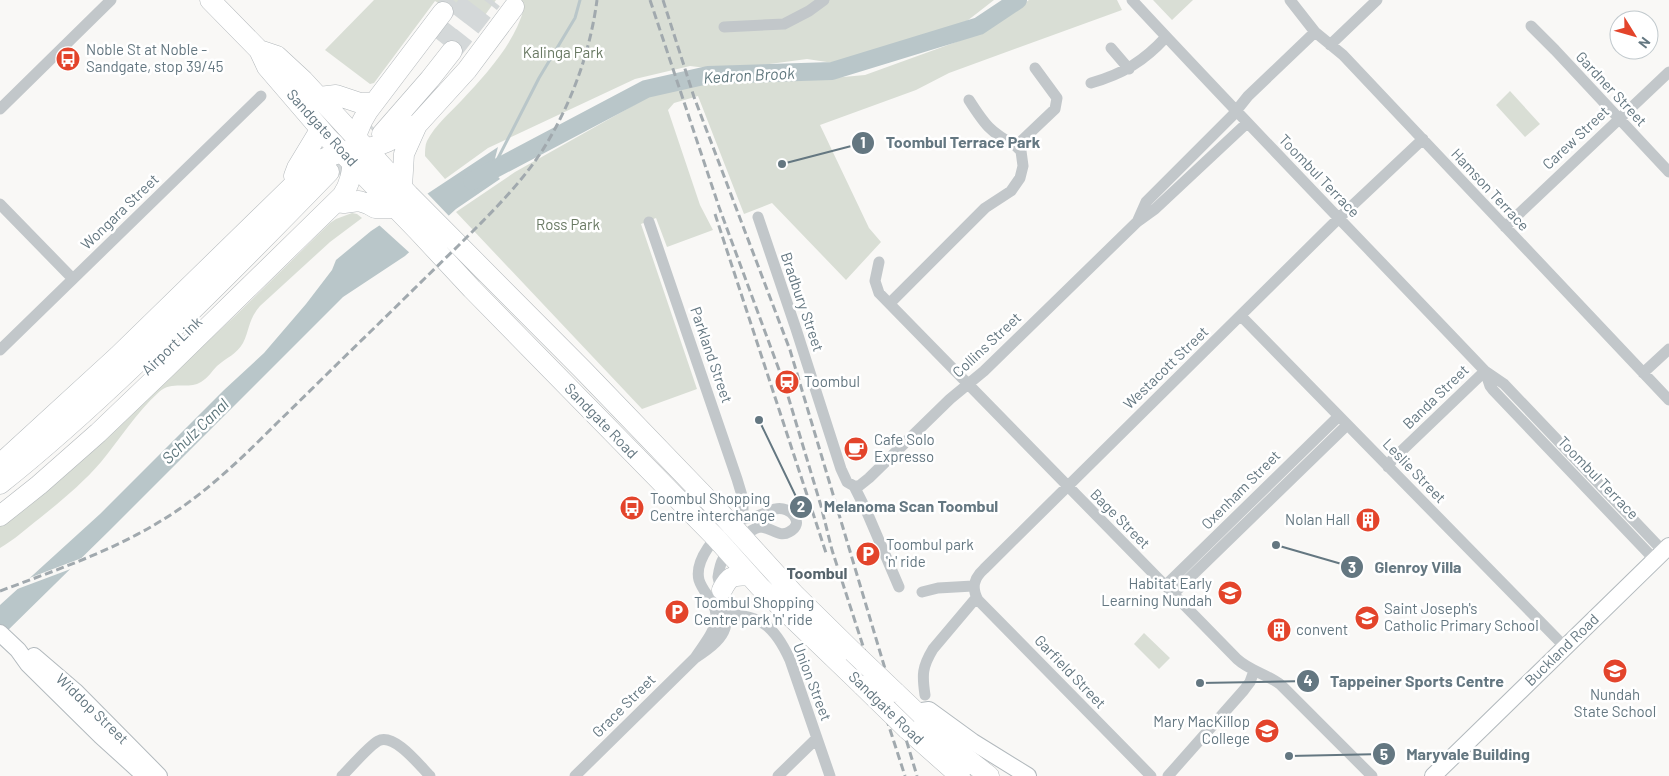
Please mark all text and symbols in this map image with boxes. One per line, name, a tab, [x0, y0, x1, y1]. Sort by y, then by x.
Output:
north arrow	[1609, 10, 1659, 60]
text: N	[1635, 34, 1654, 52]
place label: Noble St at Noble - Sandgate, stop 39/45	[86, 40, 224, 75]
park label: Kalinga Park	[523, 43, 604, 61]
bus stop icon: Noble St at Noble - Sandgate, stop 39/45	[55, 46, 81, 72]
street label: Gardner Street	[1573, 47, 1651, 129]
water label: Kedron Brook	[703, 63, 795, 86]
street label: Sandgate Road	[283, 85, 362, 170]
street label: Carew Street	[1538, 102, 1612, 173]
callout: Toombul Terrace Park	[851, 127, 1050, 158]
street label: Toombul Terrace	[1275, 130, 1364, 221]
text: Toombul Terrace Park	[886, 132, 1041, 151]
text: 1	[860, 133, 866, 151]
street label: Hamson Terrace	[1448, 144, 1534, 234]
street label: Wongara Street	[77, 170, 162, 253]
park label: Ross Park	[536, 215, 600, 233]
street label: Bradbury Street	[778, 250, 828, 354]
street label: Parkland Street	[687, 304, 737, 405]
street label: Collins Street	[948, 308, 1024, 381]
street label: Airport Link	[137, 312, 206, 378]
street label: Westacott Street	[1119, 322, 1212, 412]
street label: Banda Street	[1399, 360, 1472, 432]
station icon: Toombul	[774, 369, 800, 395]
place label: Toombul	[804, 372, 860, 390]
street label: Sandgate Road	[561, 379, 642, 462]
water label: Schulz Canal	[157, 394, 232, 467]
place label: Cafe Solo Expresso	[874, 430, 935, 465]
street label: Toombul Terrace	[1554, 432, 1643, 523]
street label: Leslie Street	[1379, 434, 1450, 506]
cafe icon: Cafe Solo Expresso	[843, 436, 869, 462]
street label: Oxenham Street	[1197, 446, 1284, 533]
street label: Bage Street	[1087, 485, 1154, 552]
place label: Toombul Shopping Centre interchange	[650, 489, 775, 524]
callout: Melanoma Scan Toombul	[789, 491, 1008, 522]
bus stop icon: Toombul Shopping Centre interchange	[619, 495, 645, 521]
text: Melanoma Scan Toombul	[824, 496, 998, 515]
text: 2	[797, 497, 805, 515]
building icon: Nolan Hall	[1355, 507, 1381, 533]
place label: Nolan Hall	[1285, 510, 1350, 528]
place label: Toombul park 'n' ride	[886, 535, 974, 570]
parking icon: Toombul park 'n' ride	[855, 541, 881, 567]
callout: Glenroy Villa	[1339, 552, 1471, 583]
text: Glenroy Villa	[1374, 557, 1462, 576]
text: 3	[1348, 558, 1356, 576]
district label: Toombul	[787, 563, 848, 582]
place label: Habitat Early Learning Nundah	[1101, 574, 1212, 609]
school or university icon: Habitat Early Learning Nundah	[1217, 580, 1243, 606]
place label: Toombul Shopping Centre park 'n' ride	[694, 593, 814, 628]
parking icon: Toombul Shopping Centre park 'n' ride	[664, 599, 690, 625]
place label: Saint Joseph's Catholic Primary School	[1384, 599, 1539, 634]
school or university icon: Saint Joseph's Catholic Primary School	[1354, 605, 1380, 631]
street label: Buckland Road	[1521, 609, 1602, 689]
building icon: convent	[1266, 617, 1292, 643]
place label: convent	[1296, 620, 1348, 638]
street label: Garfield Street	[1031, 631, 1110, 712]
street label: Union Street	[790, 640, 836, 723]
school or university icon: Nundah State School	[1602, 658, 1628, 684]
callout: Tappeiner Sports Centre	[1295, 665, 1514, 696]
street label: Sandgate Road	[845, 667, 928, 748]
street label: Widdop Street	[53, 669, 133, 747]
street label: Grace Street	[588, 670, 659, 741]
text: 4	[1303, 671, 1313, 689]
text: Tappeiner Sports Centre	[1330, 671, 1504, 690]
place label: Nundah State School	[1574, 685, 1656, 720]
place label: Mary MacKillop College	[1153, 712, 1250, 747]
school or university icon: Mary MacKillop College	[1254, 718, 1280, 744]
callout: Maryvale Building	[1371, 739, 1540, 770]
text: Maryvale Building	[1406, 744, 1530, 763]
text: 5	[1380, 745, 1388, 763]

